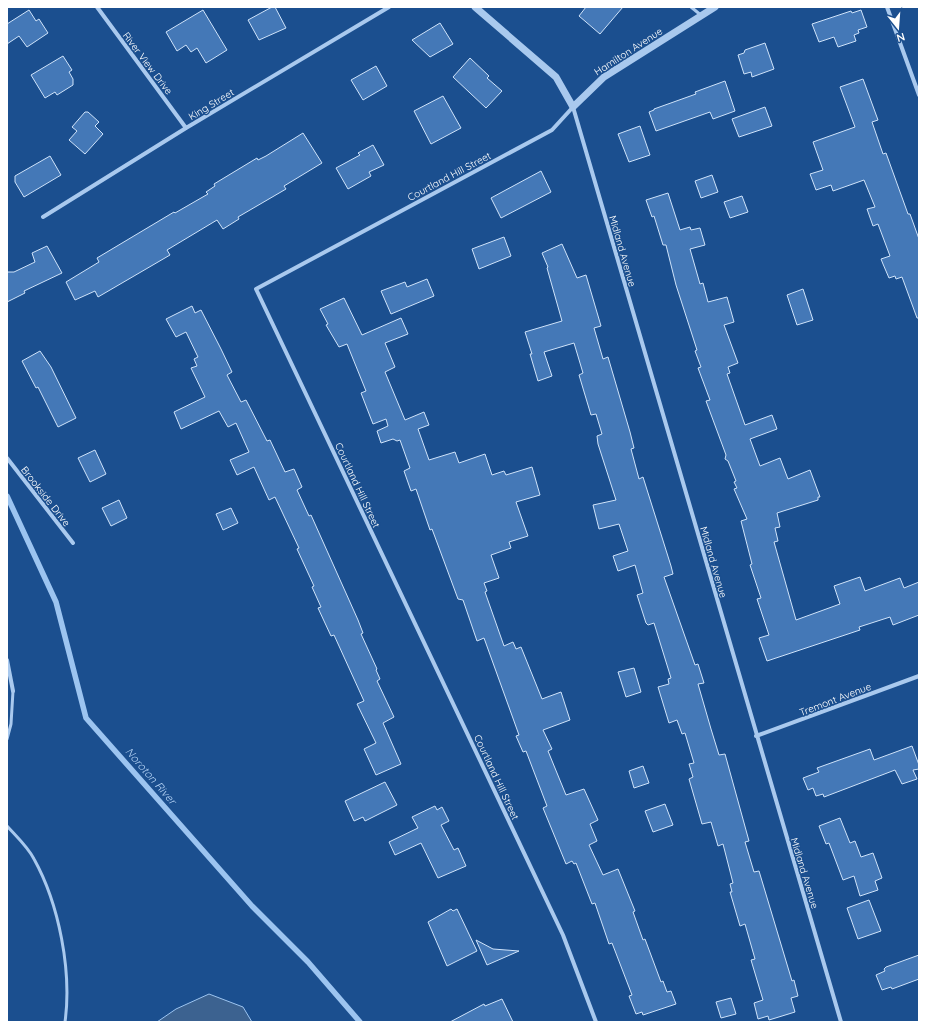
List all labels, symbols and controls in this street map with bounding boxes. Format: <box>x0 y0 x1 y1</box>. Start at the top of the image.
north arrow <box>878 8 918 48</box>
street label: Hamilton Avenue <box>592 24 665 78</box>
street label: River View Drive <box>120 29 176 97</box>
text: N <box>895 30 907 45</box>
street label: King Street <box>186 85 237 123</box>
street label: Courtland Hill Street <box>405 149 494 204</box>
street label: Midland Avenue <box>606 214 639 289</box>
street label: Courtland Hill Street <box>332 441 383 530</box>
street label: Brookside Drive <box>18 464 73 529</box>
street label: Midland Avenue <box>697 525 730 600</box>
street label: Tremont Avenue <box>797 680 873 719</box>
street label: Courtland Hill Street <box>471 733 522 822</box>
water label: Noroton River <box>122 745 181 809</box>
street label: Midland Avenue <box>788 836 822 911</box>

